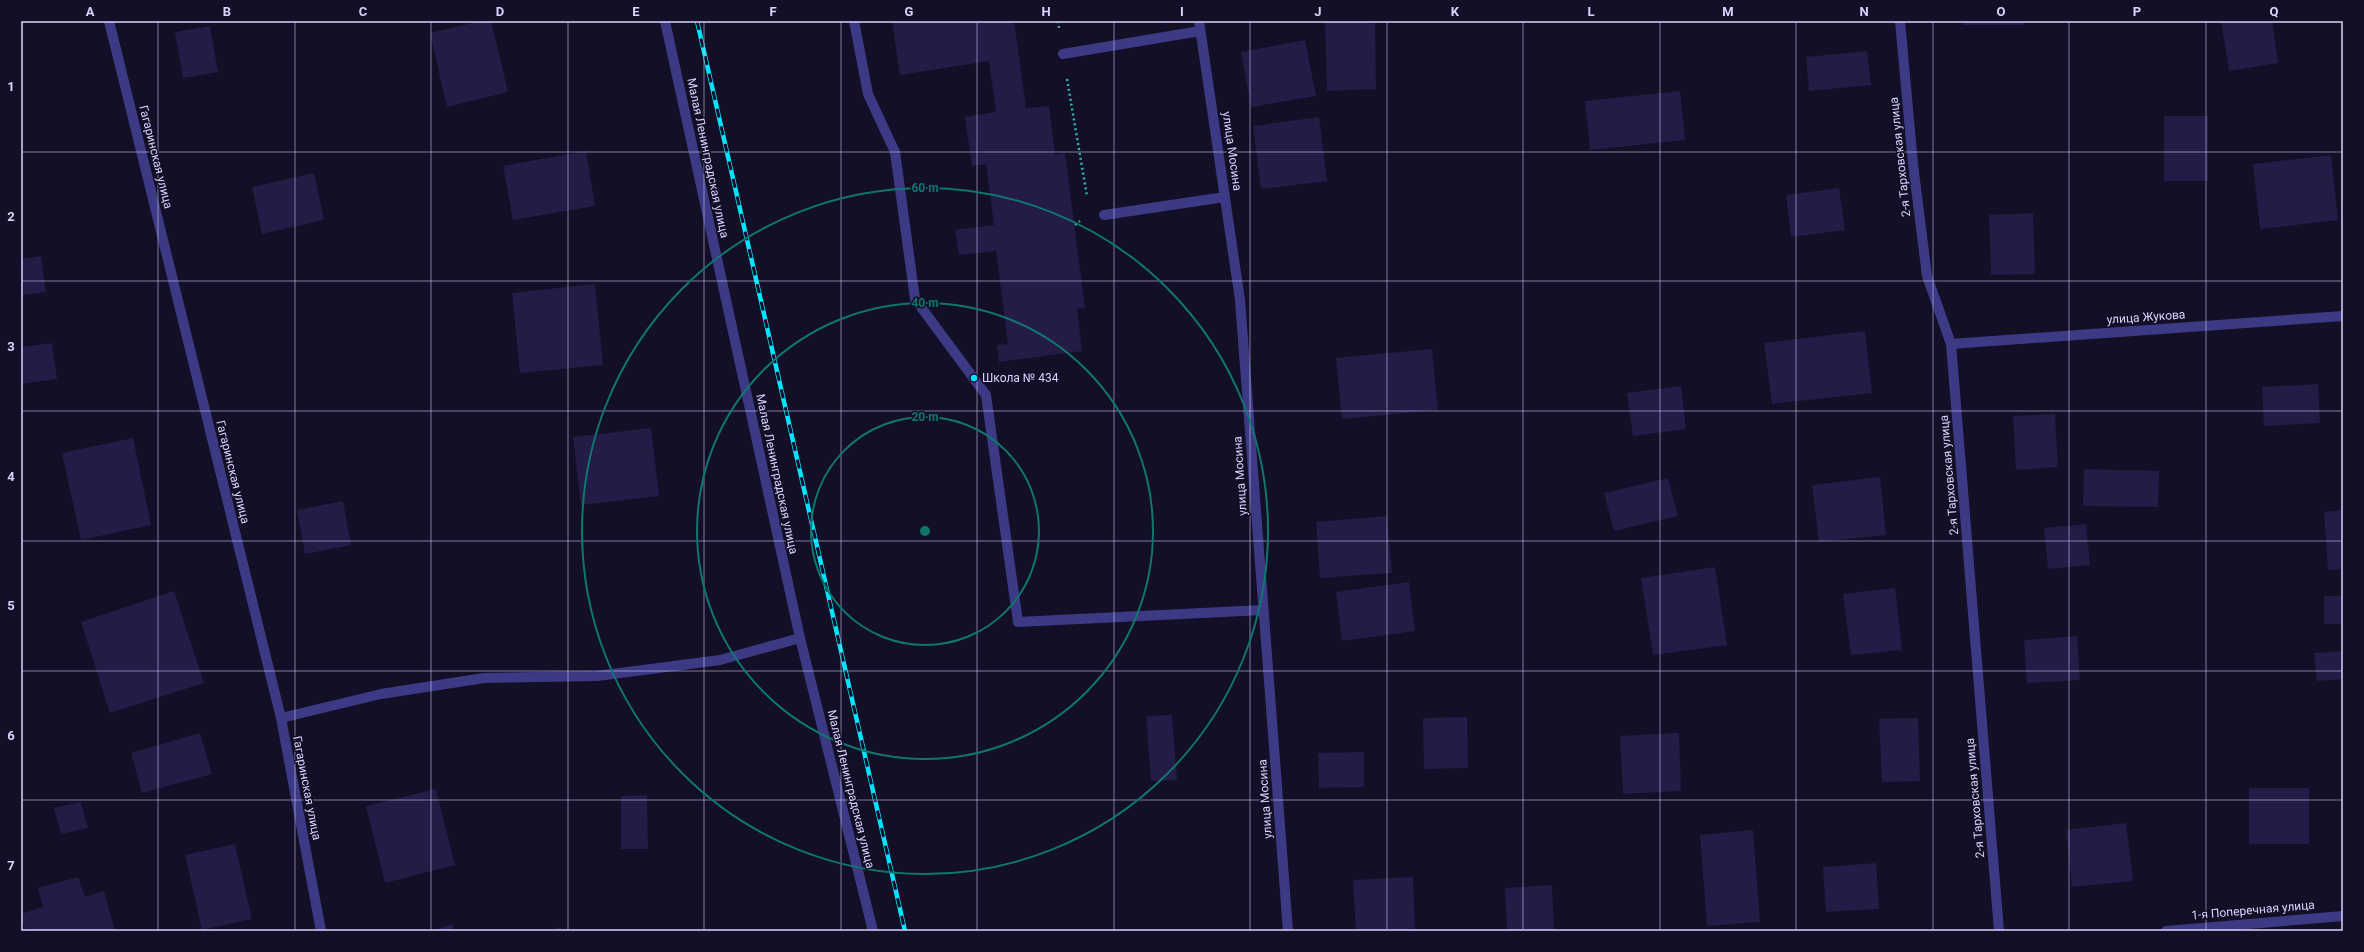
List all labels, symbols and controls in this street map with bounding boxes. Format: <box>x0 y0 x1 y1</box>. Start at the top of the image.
text: A <box>86 4 95 19</box>
text: B <box>223 4 231 19</box>
text: C <box>359 4 368 19</box>
text: D <box>496 4 504 19</box>
text: E <box>632 4 640 19</box>
text: F <box>769 4 777 19</box>
text: G <box>905 4 914 19</box>
text: H <box>1041 4 1051 19</box>
text: I <box>1180 4 1184 19</box>
text: J <box>1314 4 1322 19</box>
text: K <box>1451 4 1460 19</box>
text: L <box>1587 4 1595 19</box>
text: M <box>1722 4 1734 19</box>
text: N <box>1859 4 1869 19</box>
text: O <box>1997 4 2006 19</box>
text: P <box>2133 4 2141 19</box>
text: Q <box>2270 4 2279 19</box>
street label: Малая Ленинградская улица <box>684 77 732 239</box>
text: 1 <box>7 79 15 94</box>
street label: 2-я Тарховская улица <box>1887 96 1913 218</box>
street label: Гагаринская улица <box>136 104 176 210</box>
street label: улица Мосина <box>1220 110 1244 192</box>
text: 60 m <box>911 181 939 195</box>
text: 2 <box>7 209 15 224</box>
text: 40 m <box>911 296 939 310</box>
street label: улица Жукова <box>2106 307 2186 327</box>
text: 3 <box>7 339 15 354</box>
place label: Школа № 434 <box>982 371 1059 385</box>
marker: Школа № 434 <box>969 373 979 383</box>
street label: Малая Ленинградская улица <box>753 393 801 555</box>
text: 20 m <box>911 410 939 424</box>
street label: 2-я Тарховская улица <box>1937 414 1961 536</box>
street label: Гагаринская улица <box>213 419 253 525</box>
street label: улица Мосина <box>1230 436 1250 516</box>
text: 4 <box>7 469 15 484</box>
centre of rings <box>918 524 932 538</box>
text: 5 <box>7 598 15 613</box>
street label: Малая Ленинградская улица <box>824 708 878 870</box>
text: 6 <box>7 728 15 743</box>
street label: Гагаринская улица <box>290 735 324 841</box>
street label: 2-я Тарховская улица <box>1963 737 1987 859</box>
street label: улица Мосина <box>1255 759 1275 839</box>
text: 7 <box>7 858 15 873</box>
street label: 1-я Поперечная улица <box>2191 898 2315 922</box>

